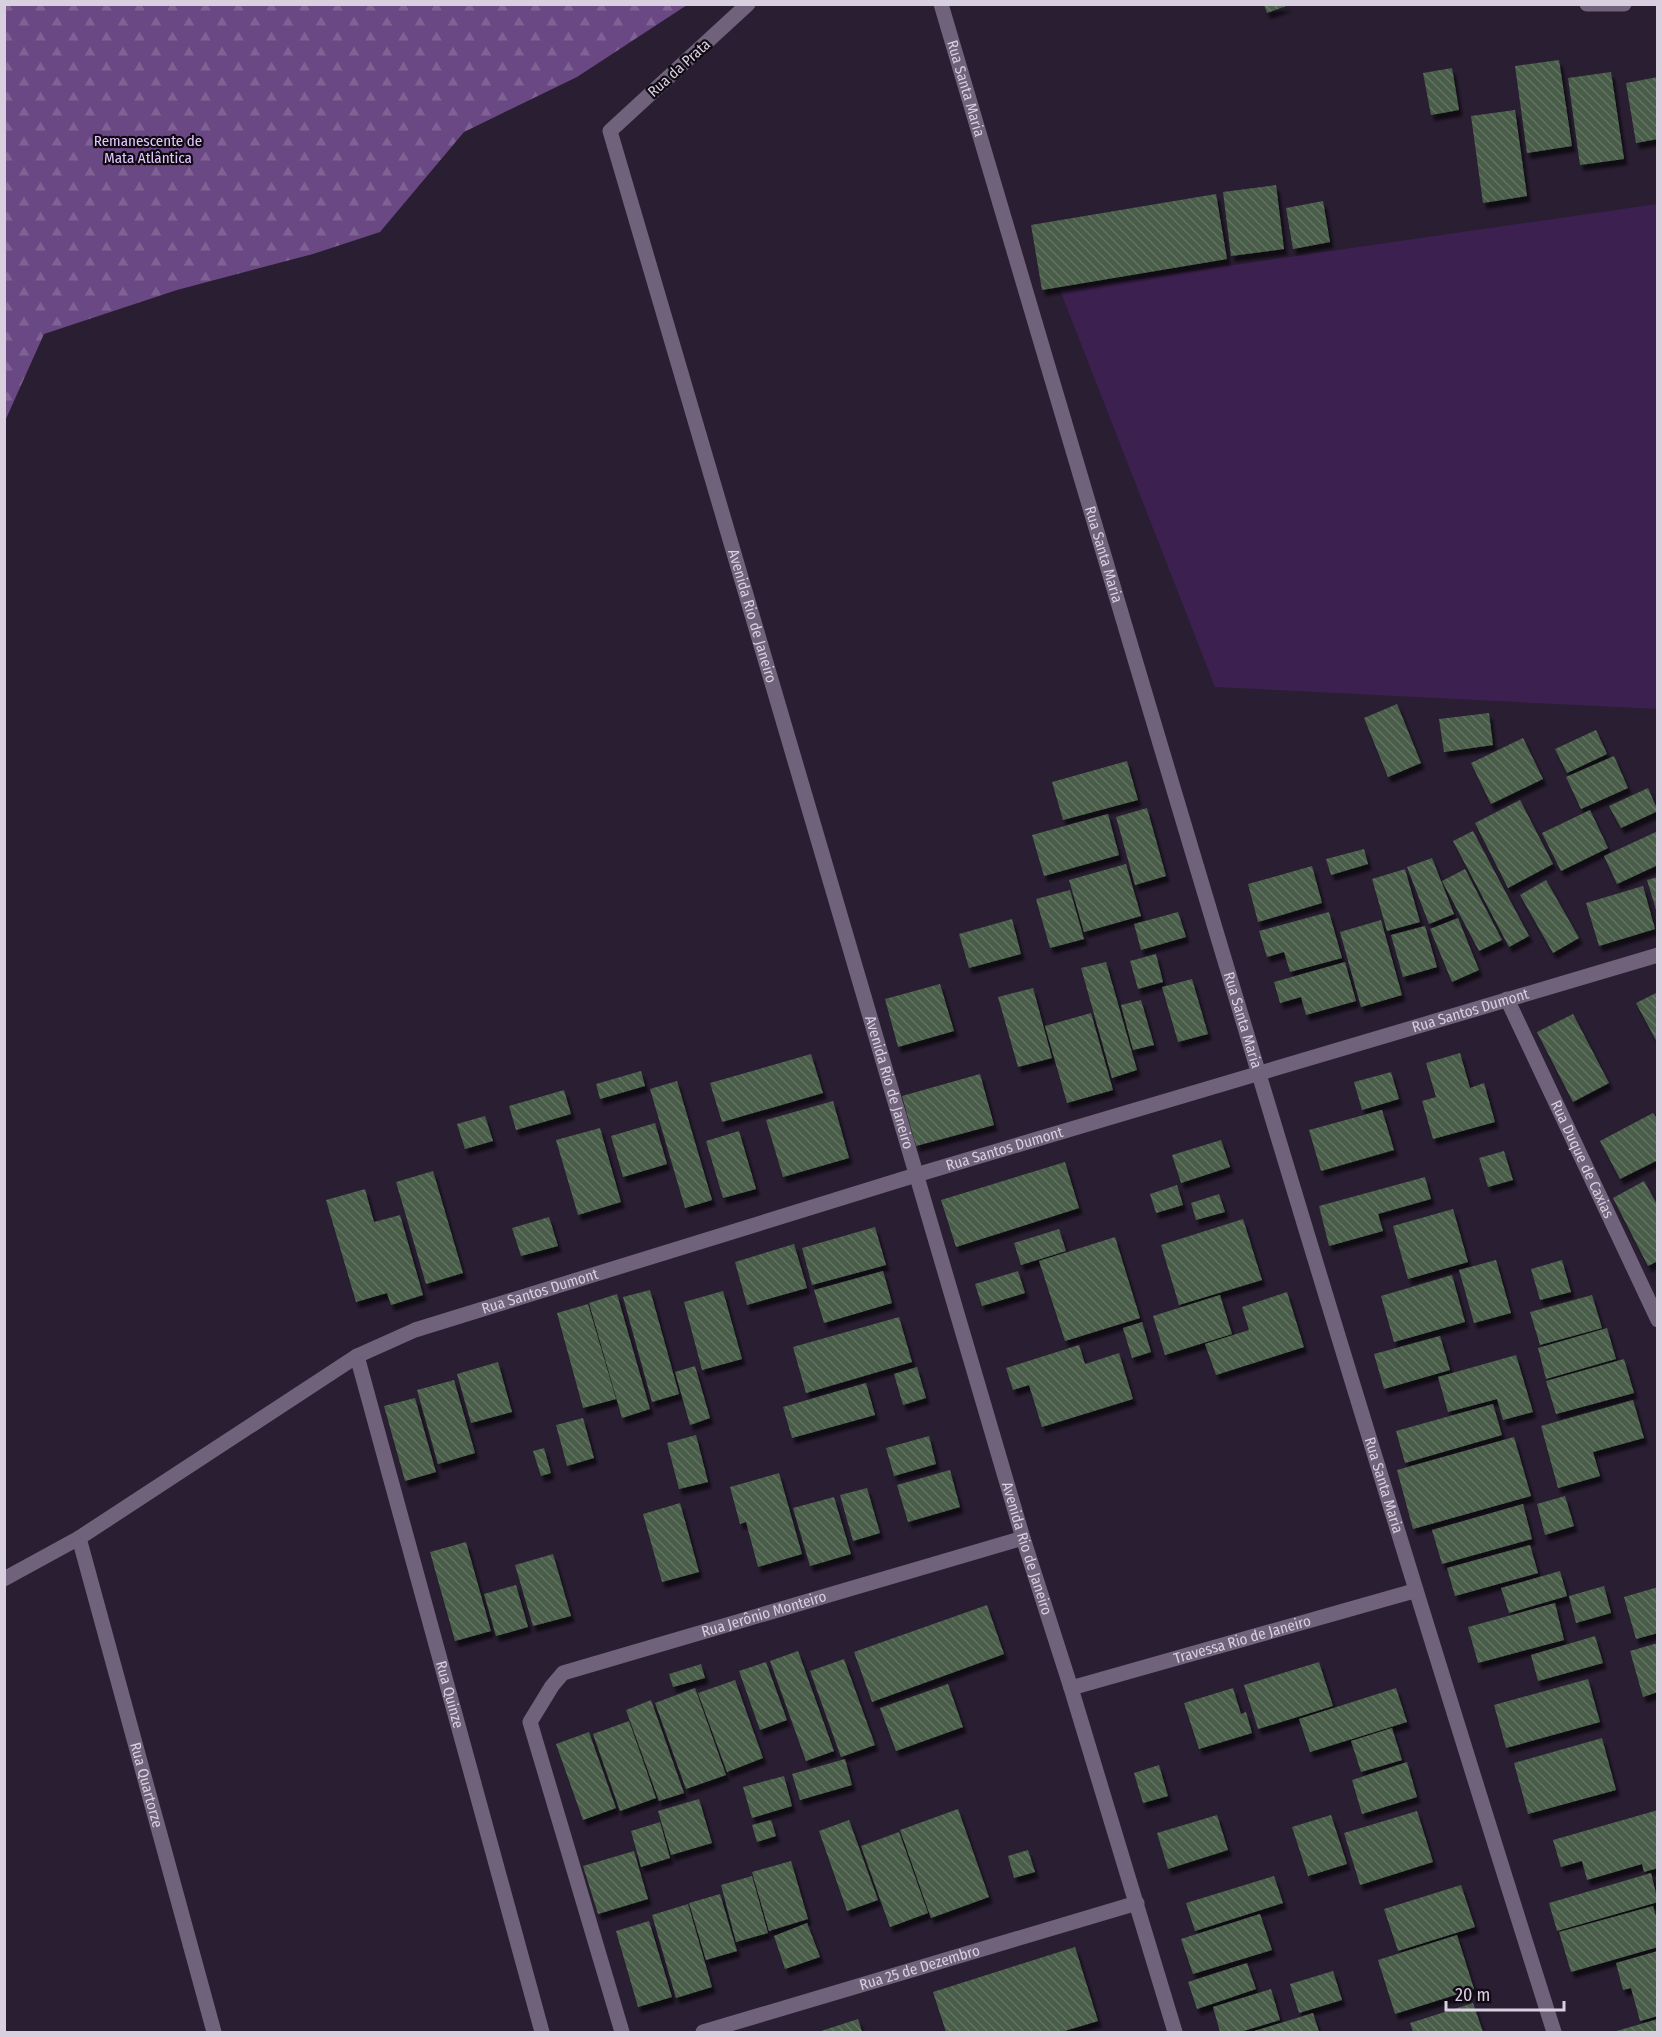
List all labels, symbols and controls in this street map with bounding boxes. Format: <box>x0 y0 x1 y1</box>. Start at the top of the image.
street label: Rua da Prata <box>644 35 714 101</box>
street label: Rua Santa Maria <box>943 38 989 139</box>
park label: Remanescente de Mata Atlântica <box>94 132 202 167</box>
street label: Rua Santa Maria <box>1081 504 1127 605</box>
street label: Avenida Rio de Janeiro <box>724 547 780 685</box>
street label: Rua Santa Maria <box>1220 970 1266 1071</box>
street label: Rua Santos Dumont <box>1410 985 1531 1036</box>
street label: Avenida Rio de Janeiro <box>861 1013 917 1151</box>
street label: Rua Duque de Caxias <box>1547 1097 1618 1221</box>
street label: Rua Santos Dumont <box>944 1123 1065 1175</box>
street label: Rua Santos Dumont <box>479 1265 600 1318</box>
street label: Rua Santa Maria <box>1361 1435 1407 1536</box>
street label: Avenida Rio de Janeiro <box>998 1480 1056 1617</box>
street label: Rua Jerônio Monteiro <box>699 1587 829 1641</box>
street label: Travessa Rio de Janeiro <box>1172 1612 1313 1667</box>
street label: Rua Quinze <box>432 1659 467 1730</box>
street label: Rua Quartorze <box>126 1740 167 1830</box>
street label: Rua 25 de Dezembro <box>857 1941 982 1994</box>
scale bar <box>1446 1974 1564 2012</box>
text: 20 m <box>1455 1984 1490 2006</box>

